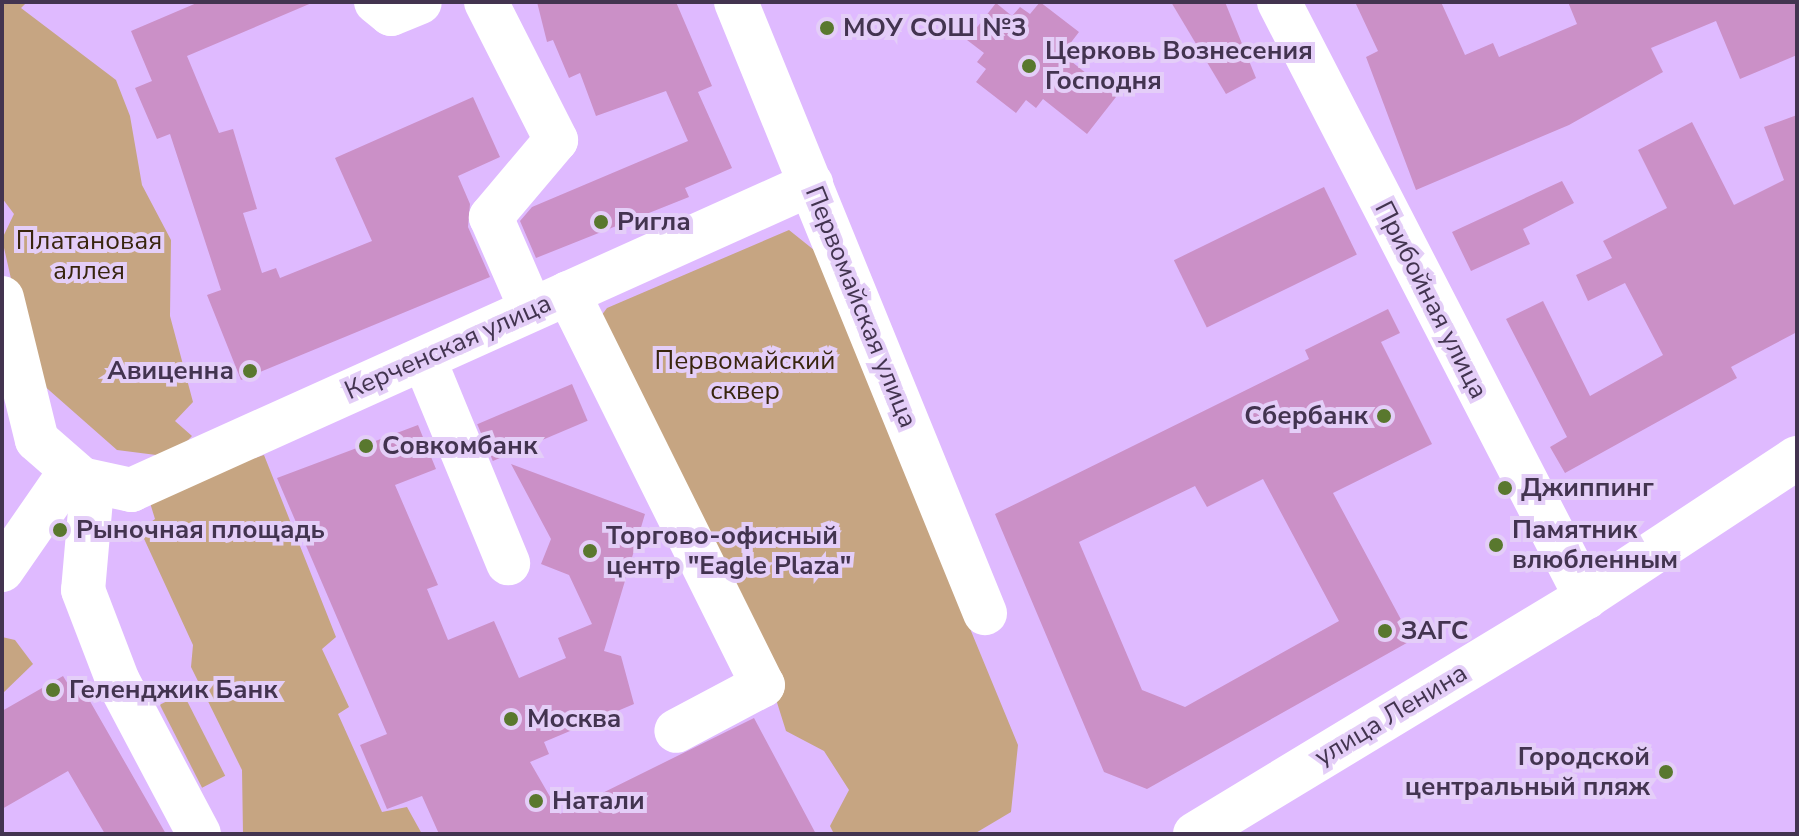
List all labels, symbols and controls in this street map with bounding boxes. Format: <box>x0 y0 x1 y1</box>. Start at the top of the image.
place label: МОУ СОШ №3 <box>843 12 1026 44</box>
marker: МОУ СОШ №3 <box>818 19 836 37</box>
place label: Церковь Вознесения Господня <box>1045 35 1313 96</box>
marker: Церковь Вознесения Господня <box>1020 57 1038 75</box>
street label: Первомайская улица <box>798 182 924 432</box>
street label: Прибойная улица <box>1368 196 1494 404</box>
place label: Ригла <box>617 206 691 238</box>
marker: Ригла <box>592 213 610 231</box>
park label: Платановая аллея <box>16 225 162 286</box>
street label: Керченская улица <box>340 287 556 407</box>
park label: Первомайский сквер <box>655 345 835 406</box>
place label: Авиценна <box>107 355 234 387</box>
marker: Авиценна <box>241 362 259 380</box>
place label: Сбербанк <box>1244 400 1368 432</box>
marker: Сбербанк <box>1375 407 1393 425</box>
place label: Совкомбанк <box>382 430 537 462</box>
marker: Совкомбанк <box>357 437 375 455</box>
place label: Джиппинг <box>1521 472 1654 504</box>
marker: Джиппинг <box>1496 479 1514 497</box>
place label: Рыночная площадь <box>76 514 325 546</box>
place label: Памятник влюбленным <box>1512 514 1678 576</box>
place label: Торгово-офисный центр "Eagle Plaza" <box>606 520 851 582</box>
marker: Рыночная площадь <box>51 521 69 539</box>
marker: Памятник влюбленным <box>1487 536 1505 554</box>
marker: Торгово-офисный центр "Eagle Plaza" <box>581 542 599 560</box>
place label: ЗАГС <box>1401 615 1468 647</box>
marker: ЗАГС <box>1376 622 1394 640</box>
street label: улица Ленина <box>1309 657 1473 773</box>
place label: Геленджик Банк <box>69 674 278 706</box>
marker: Геленджик Банк <box>44 681 62 699</box>
place label: Москва <box>527 703 621 735</box>
marker: Москва <box>502 710 520 728</box>
place label: Городской центральный пляж <box>1405 741 1650 802</box>
marker: Городской центральный пляж <box>1657 763 1675 781</box>
place label: Натали <box>552 785 645 817</box>
marker: Натали <box>527 792 545 810</box>

